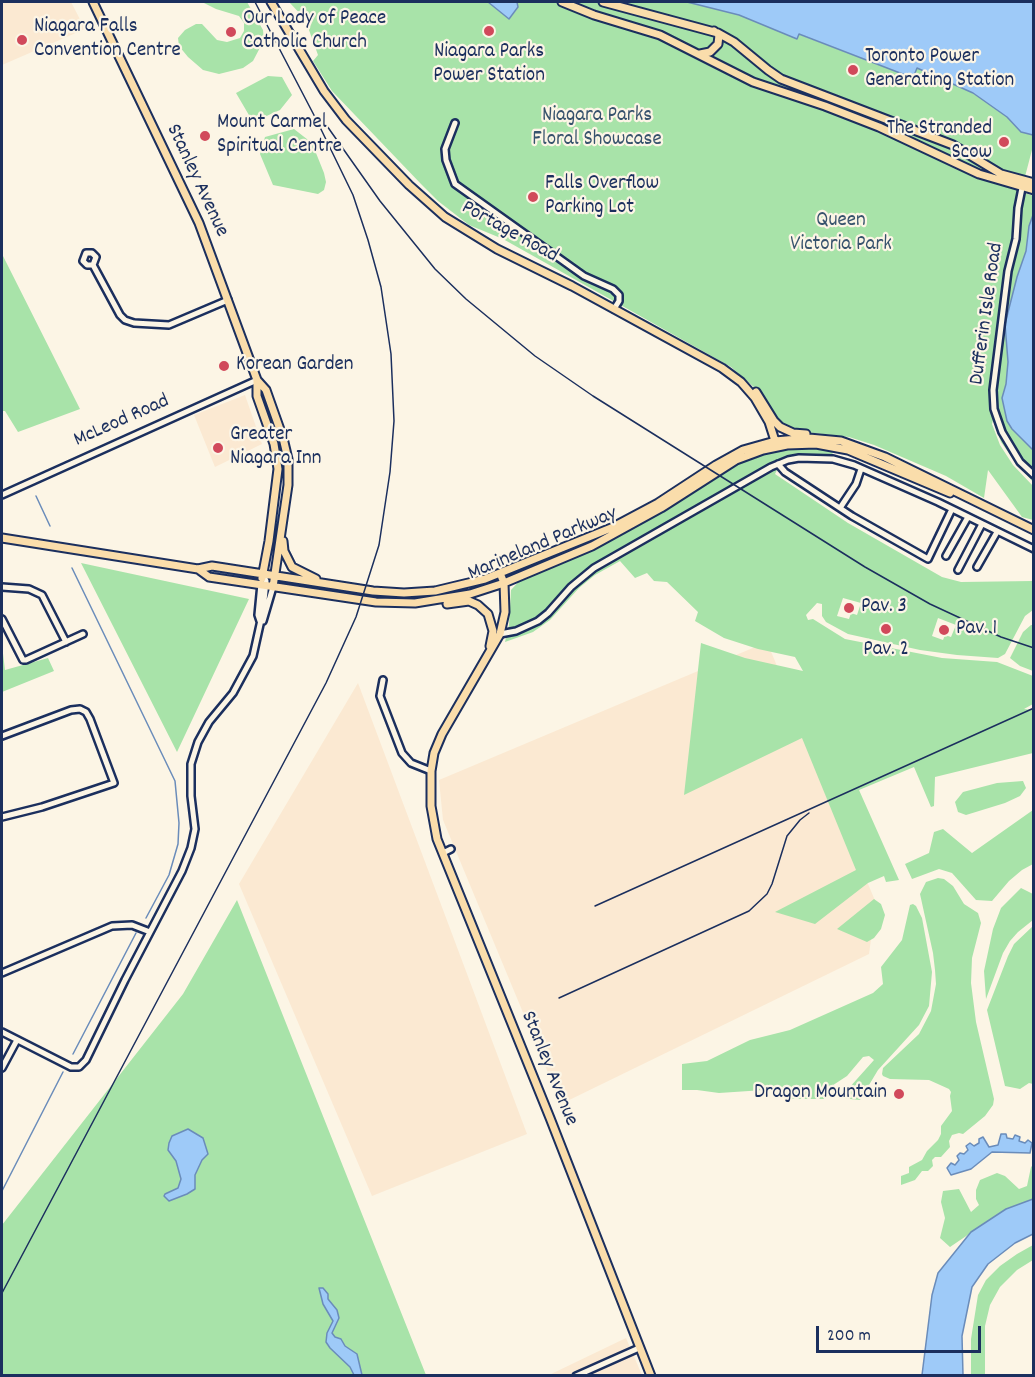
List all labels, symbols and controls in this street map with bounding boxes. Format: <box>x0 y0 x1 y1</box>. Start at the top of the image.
place label: Our Lady of Peace Catholic Church <box>243 7 386 57</box>
place label: Niagara Falls Convention Centre <box>34 15 181 65</box>
marker: Niagara Parks Power Station <box>482 24 496 38</box>
marker: Our Lady of Peace Catholic Church <box>224 25 238 39</box>
marker: Niagara Falls Convention Centre <box>15 33 29 47</box>
place label: Niagara Parks Power Station <box>433 40 545 90</box>
place label: Toronto Power Generating Station <box>865 45 1014 95</box>
marker: Toronto Power Generating Station <box>846 63 860 77</box>
park label: Niagara Parks Floral Showcase <box>532 104 662 154</box>
place label: Mount Carmel Spiritual Centre <box>217 111 342 161</box>
place label: The Stranded Scow <box>887 117 992 167</box>
street label: Stanley Avenue <box>159 121 233 241</box>
marker: Mount Carmel Spiritual Centre <box>198 129 212 143</box>
marker: The Stranded Scow <box>997 135 1011 149</box>
place label: Falls Overflow Parking Lot <box>545 172 659 222</box>
marker: Falls Overflow Parking Lot <box>526 190 540 204</box>
street label: Portage Road <box>456 196 562 270</box>
park label: Queen Victoria Park <box>790 209 892 259</box>
street label: Dufferin Isle Road <box>966 241 1010 387</box>
place label: Korean Garden <box>236 353 353 379</box>
marker: Korean Garden <box>217 359 231 373</box>
street label: McLeod Road <box>70 390 174 454</box>
place label: Greater Niagara Inn <box>230 423 321 473</box>
marker: Greater Niagara Inn <box>211 441 225 455</box>
street label: Marineland Parkway <box>465 502 621 588</box>
place label: Pav. 3 <box>861 595 907 621</box>
marker: Pav. 3 <box>842 601 856 615</box>
place label: Pav. 1 <box>956 617 997 643</box>
marker: Pav. 2 <box>879 622 893 636</box>
marker: Pav. 1 <box>937 623 951 637</box>
place label: Pav. 2 <box>863 638 909 664</box>
street label: Stanley Avenue <box>514 1008 582 1130</box>
place label: Dragon Mountain <box>754 1081 887 1107</box>
marker: Dragon Mountain <box>892 1087 906 1101</box>
scale bar <box>819 1314 984 1352</box>
text: 200 m <box>827 1324 871 1349</box>

